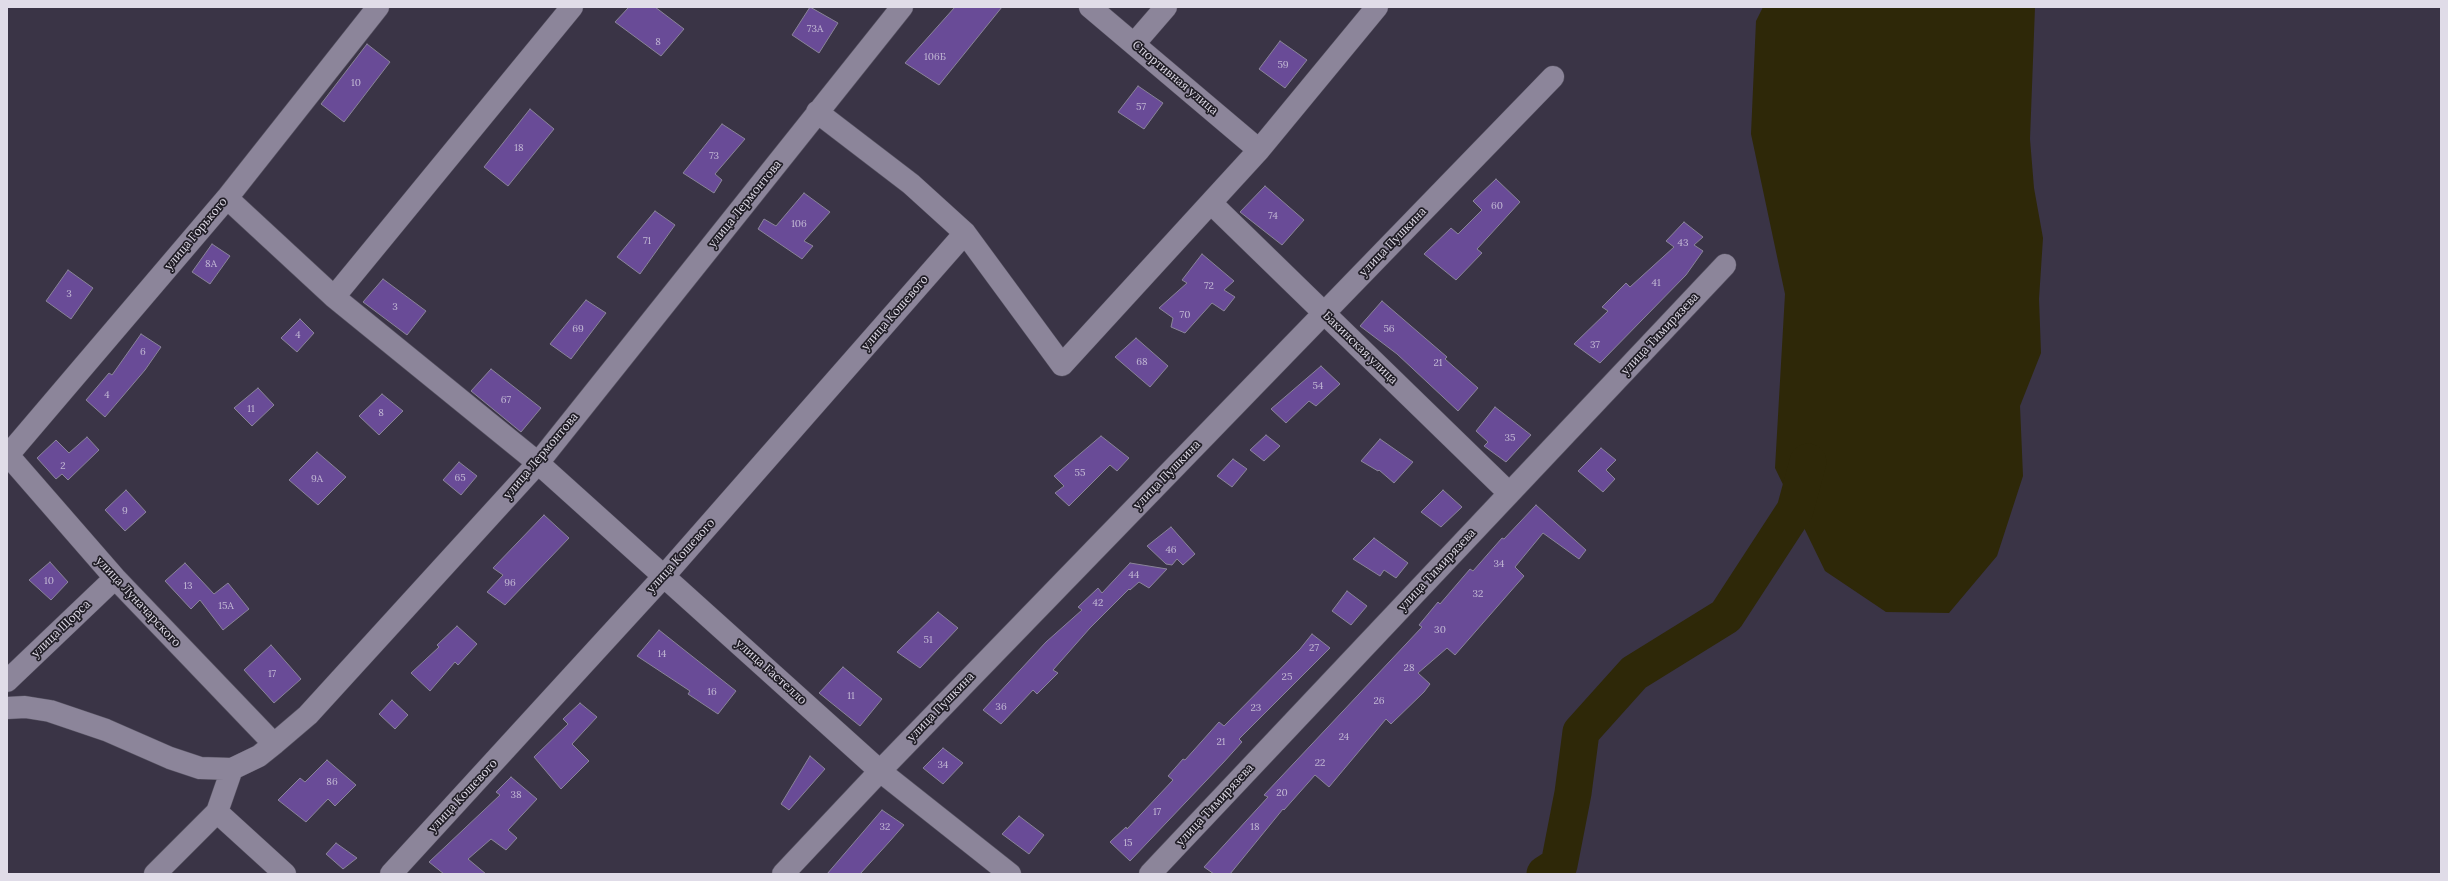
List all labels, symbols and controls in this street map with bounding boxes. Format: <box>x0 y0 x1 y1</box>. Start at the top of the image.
house number: 73А <box>807 23 823 35</box>
house number: 8 <box>655 36 661 48</box>
street label: Спортивная улица <box>1129 38 1221 118</box>
house number: 106Б <box>924 51 946 63</box>
house number: 59 <box>1277 59 1289 71</box>
house number: 10 <box>351 77 361 89</box>
house number: 57 <box>1136 101 1146 113</box>
house number: 18 <box>514 142 524 154</box>
house number: 73 <box>709 150 719 162</box>
street label: улица Лермонтова <box>705 157 785 251</box>
street label: улица Горького <box>162 195 230 273</box>
house number: 60 <box>1491 200 1503 212</box>
street label: улица Пушкина <box>1356 204 1430 280</box>
house number: 74 <box>1268 210 1278 222</box>
house number: 106 <box>791 218 807 230</box>
house number: 71 <box>643 235 651 247</box>
house number: 43 <box>1678 237 1688 249</box>
house number: 8А <box>205 258 217 270</box>
street label: улица Кошевого <box>858 273 932 353</box>
house number: 41 <box>1651 277 1661 289</box>
house number: 72 <box>1204 280 1214 292</box>
house number: 3 <box>66 288 72 300</box>
street label: улица Тимирязева <box>1618 290 1702 378</box>
house number: 3 <box>392 301 398 313</box>
house number: 70 <box>1180 309 1190 321</box>
street label: Бакинская улица <box>1320 309 1400 387</box>
house number: 69 <box>572 323 584 335</box>
house number: 56 <box>1383 323 1395 335</box>
house number: 4 <box>295 329 301 341</box>
house number: 37 <box>1590 339 1600 351</box>
house number: 6 <box>140 346 146 358</box>
house number: 68 <box>1136 356 1148 368</box>
house number: 21 <box>1433 357 1443 369</box>
house number: 54 <box>1313 380 1323 392</box>
house number: 4 <box>104 389 110 401</box>
house number: 67 <box>501 394 511 406</box>
house number: 11 <box>247 403 255 415</box>
house number: 8 <box>378 407 384 419</box>
street label: улица Лермонтова <box>501 410 581 502</box>
house number: 35 <box>1504 432 1516 444</box>
street label: улица Пушкина <box>1130 437 1204 513</box>
house number: 2 <box>60 460 66 472</box>
house number: 55 <box>1075 467 1085 479</box>
house number: 65 <box>454 472 466 484</box>
house number: 9А <box>311 473 323 485</box>
house number: 9 <box>122 505 128 517</box>
street label: улица Кошевого <box>644 516 718 596</box>
street label: улица Тимирязева <box>1395 526 1479 614</box>
house number: 46 <box>1165 544 1177 556</box>
street label: улица Луначарского <box>93 554 183 650</box>
house number: 34 <box>1494 558 1504 570</box>
house number: 44 <box>1129 569 1139 581</box>
house number: 10 <box>44 575 54 587</box>
house number: 96 <box>504 577 516 589</box>
house number: 13 <box>183 580 193 592</box>
house number: 32 <box>1473 588 1483 600</box>
street label: улица Щорса <box>29 597 93 661</box>
house number: 42 <box>1093 597 1103 609</box>
house number: 15А <box>218 600 234 612</box>
house number: 30 <box>1434 624 1446 636</box>
house number: 51 <box>923 634 933 646</box>
street label: улица Гастелло <box>733 636 809 708</box>
house number: 27 <box>1309 642 1319 654</box>
house number: 14 <box>657 648 667 660</box>
house number: 28 <box>1404 662 1414 674</box>
house number: 17 <box>268 668 276 680</box>
street label: улица Пушкина <box>904 669 978 745</box>
house number: 25 <box>1282 671 1292 683</box>
house number: 16 <box>707 686 717 698</box>
house number: 11 <box>847 690 855 702</box>
house number: 26 <box>1373 695 1385 707</box>
house number: 36 <box>995 701 1007 713</box>
house number: 23 <box>1251 702 1261 714</box>
house number: 24 <box>1339 731 1349 743</box>
house number: 21 <box>1216 736 1226 748</box>
street label: улица Кошевого <box>425 756 501 836</box>
house number: 22 <box>1315 757 1325 769</box>
house number: 34 <box>938 759 948 771</box>
street label: улица Тимирязева <box>1173 761 1257 849</box>
house number: 86 <box>326 776 338 788</box>
house number: 20 <box>1276 787 1288 799</box>
house number: 38 <box>510 789 522 801</box>
house number: 17 <box>1153 806 1161 818</box>
house number: 32 <box>880 821 890 833</box>
house number: 18 <box>1250 821 1260 833</box>
house number: 15 <box>1123 837 1133 849</box>

